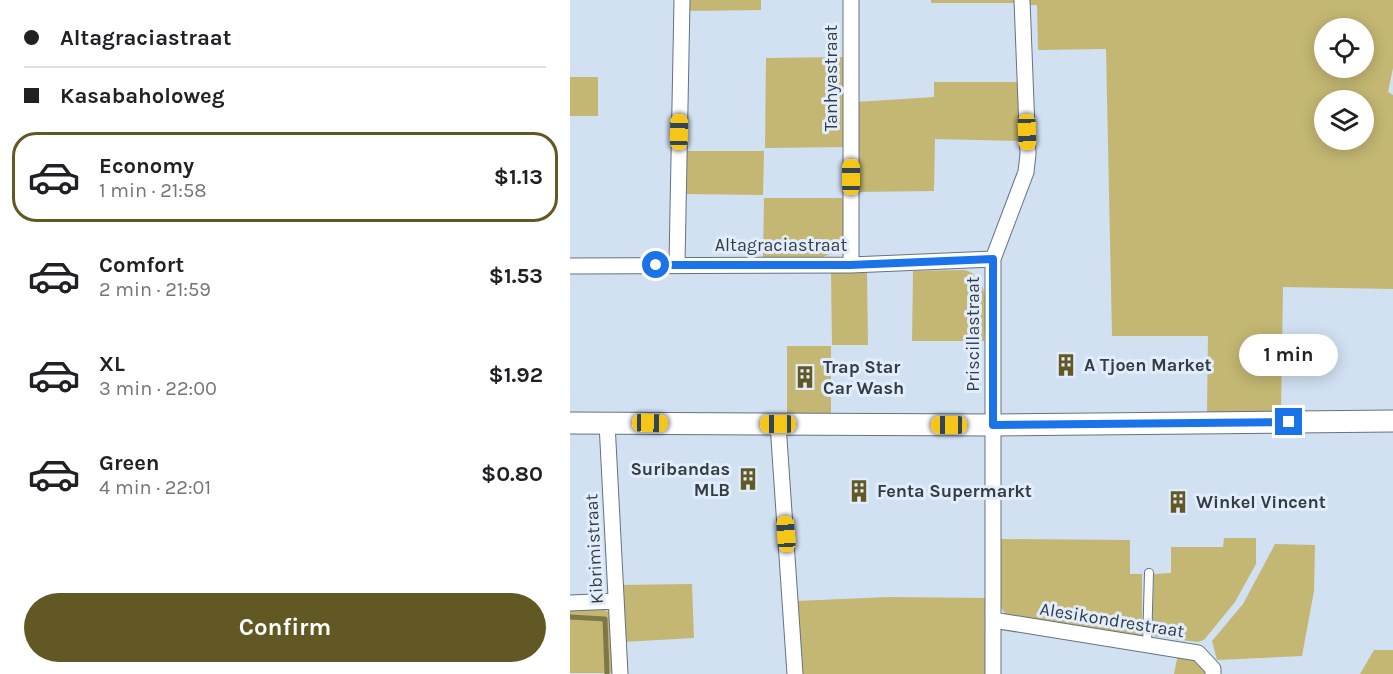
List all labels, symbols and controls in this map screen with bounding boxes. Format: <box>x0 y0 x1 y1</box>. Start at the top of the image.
map controls <box>1314 18 1374 150</box>
button: locate <box>1314 18 1374 78</box>
street label: Tanhyastraat <box>820 24 842 131</box>
text: Altagraciastraat <box>60 25 231 51</box>
text: Kasabaholoweg <box>60 83 225 109</box>
button: layers <box>1314 90 1374 150</box>
car <box>670 114 688 150</box>
car <box>1017 114 1037 150</box>
icon: car <box>27 150 81 204</box>
text: Economy <box>99 153 194 179</box>
car <box>842 159 860 195</box>
text: $1.13 <box>494 164 543 190</box>
text: 1 min · 21:58 <box>99 179 207 202</box>
street label: Altagraciastraat <box>715 234 847 256</box>
icon: car <box>27 249 81 303</box>
route start <box>642 251 669 278</box>
text: Comfort <box>99 252 184 278</box>
text: $1.53 <box>489 263 543 289</box>
street label: Priscillastraat <box>962 276 984 392</box>
text: 2 min · 21:59 <box>99 278 211 301</box>
callout: 1 min <box>1240 335 1338 377</box>
text: 1 min <box>1263 343 1314 366</box>
icon: car <box>27 348 81 402</box>
text: XL <box>99 351 125 377</box>
building icon: A Tjoen Market <box>1053 352 1079 378</box>
place label: A Tjoen Market <box>1084 354 1212 376</box>
place label: Trap Star Car Wash <box>823 356 904 399</box>
text: $1.92 <box>489 362 543 388</box>
building icon: Trap Star Car Wash <box>792 364 818 390</box>
text: 3 min · 22:00 <box>99 377 217 400</box>
route end <box>1275 408 1302 435</box>
car <box>632 414 668 432</box>
car <box>760 415 796 433</box>
car <box>931 416 967 434</box>
icon: car <box>27 447 81 501</box>
text: Green <box>99 450 160 476</box>
place label: Suribandas MLB <box>630 458 730 501</box>
text: $0.80 <box>481 461 543 487</box>
building icon: Suribandas MLB <box>735 466 761 492</box>
text: 4 min · 22:01 <box>99 476 211 499</box>
building icon: Fenta Supermarkt <box>846 478 872 504</box>
place label: Fenta Supermarkt <box>877 480 1032 502</box>
building icon: Winkel Vincent <box>1165 489 1191 515</box>
place label: Winkel Vincent <box>1196 491 1326 513</box>
street label: Kibrimistraat <box>580 493 608 605</box>
car <box>776 515 796 553</box>
button: Confirm <box>24 593 546 662</box>
street label: Alesikondrestraat <box>1038 598 1186 642</box>

